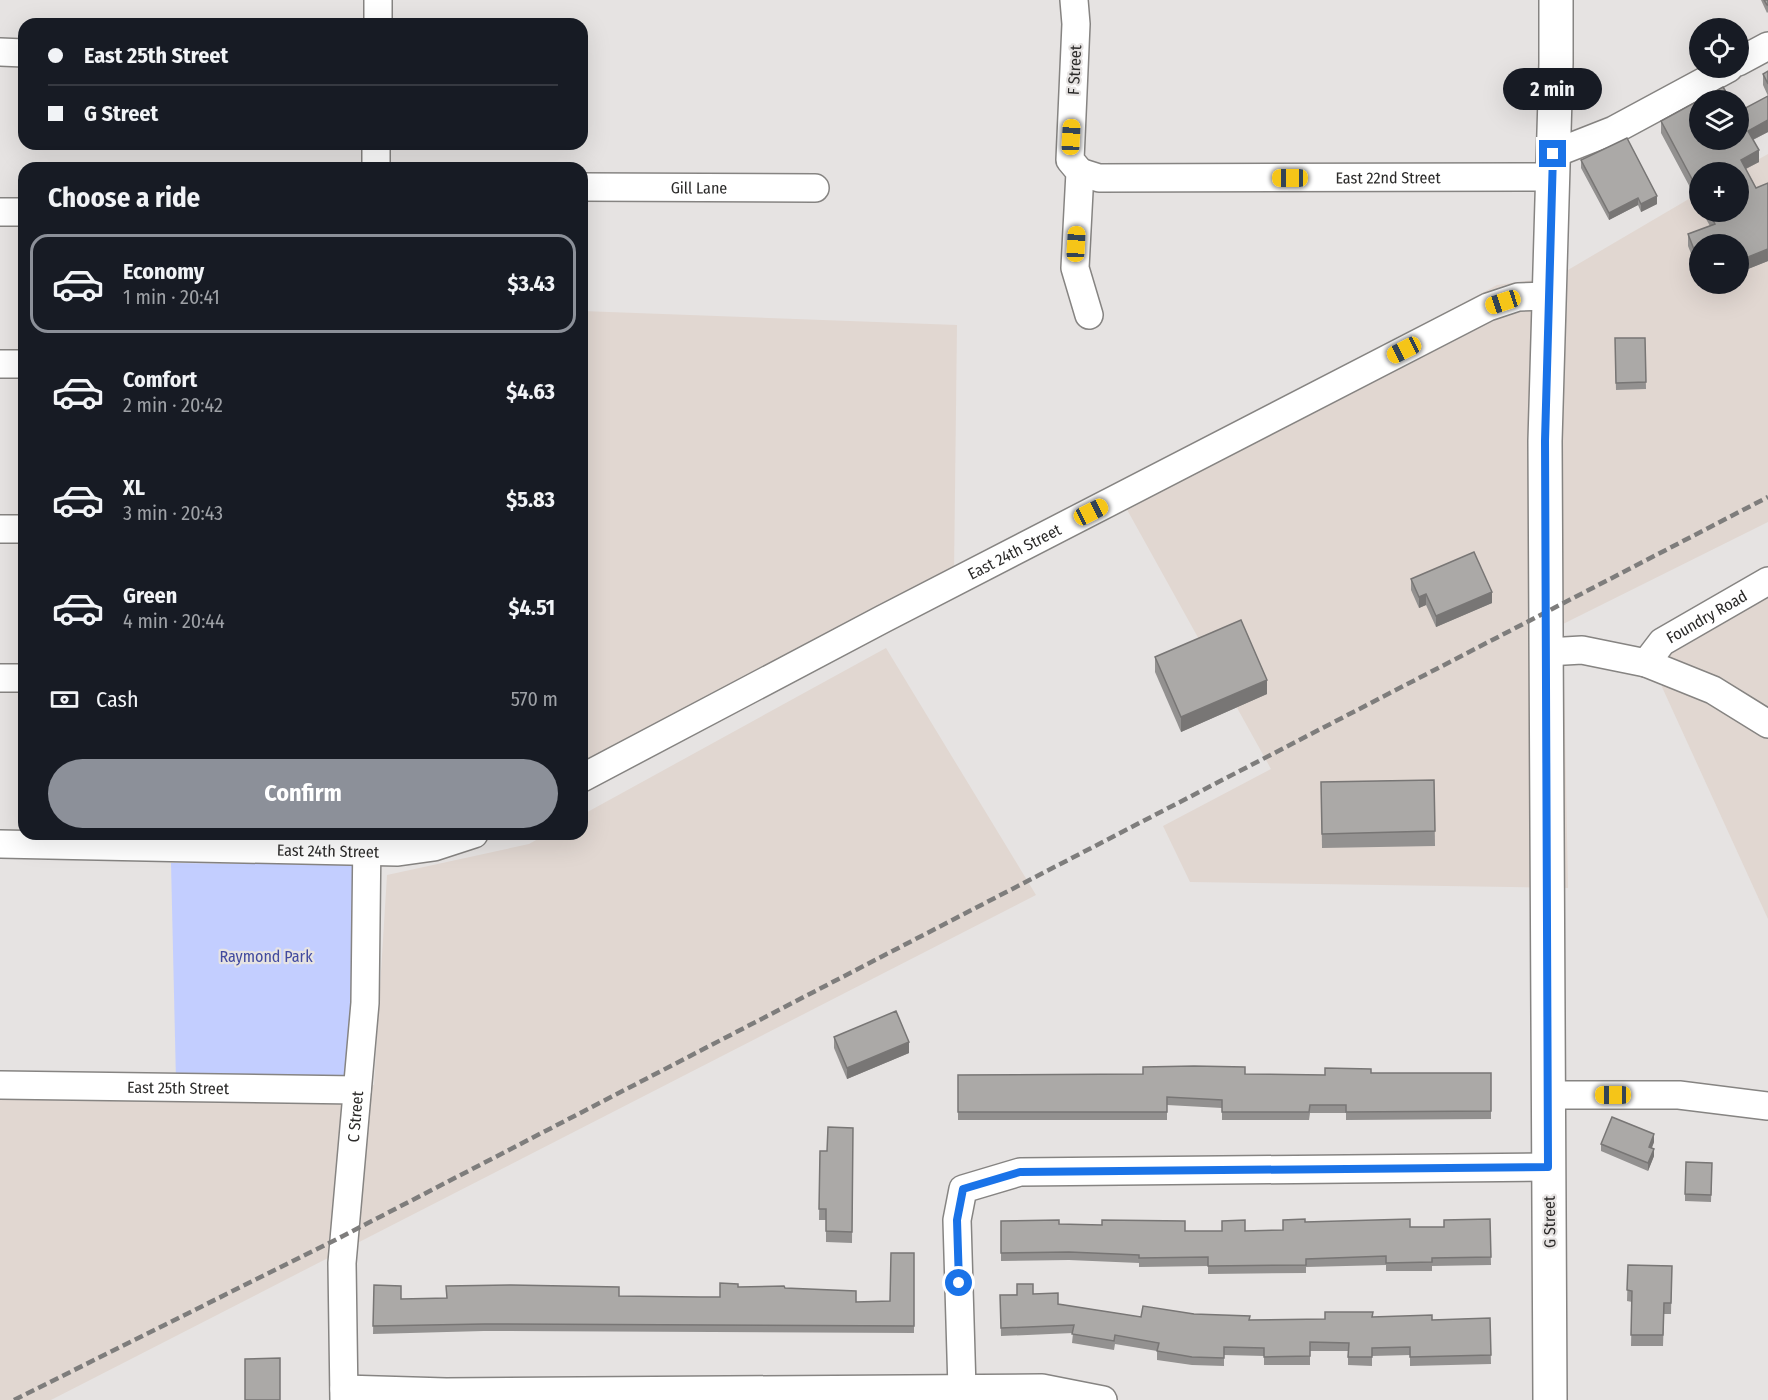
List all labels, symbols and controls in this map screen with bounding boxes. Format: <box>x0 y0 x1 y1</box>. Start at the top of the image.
map controls <box>1689 18 1749 294</box>
button: locate <box>1689 18 1749 78</box>
text: East 25th Street <box>84 42 228 69</box>
street label: F Street <box>1064 44 1085 96</box>
callout: 2 min <box>1504 67 1602 109</box>
text: 2 min <box>1530 77 1575 101</box>
button: layers <box>1689 90 1749 150</box>
text: G Street <box>84 100 158 127</box>
car <box>1061 119 1081 155</box>
route end <box>1539 140 1566 167</box>
button: + <box>1689 162 1749 222</box>
street label: East 22nd Street <box>1335 168 1441 187</box>
car <box>1272 169 1308 187</box>
street label: Gill Lane <box>671 178 727 198</box>
text: Choose a ride <box>48 182 200 214</box>
car <box>1066 226 1086 262</box>
button: − <box>1689 234 1749 294</box>
icon: car <box>51 257 105 311</box>
text: Economy <box>123 258 204 285</box>
text: $3.43 <box>508 270 555 297</box>
text: 1 min · 20:41 <box>123 285 220 309</box>
car <box>1483 288 1523 316</box>
car <box>1384 334 1424 366</box>
icon: car <box>51 365 105 419</box>
text: Comfort <box>123 366 197 393</box>
text: $4.63 <box>506 378 555 405</box>
text: 2 min · 20:42 <box>123 393 223 417</box>
icon: car <box>51 473 105 527</box>
text: XL <box>123 474 145 501</box>
text: $5.83 <box>506 486 555 513</box>
car <box>1071 496 1111 528</box>
text: 3 min · 20:43 <box>123 501 223 525</box>
street label: East 24th Street <box>965 520 1065 584</box>
icon: car <box>51 581 105 635</box>
text: Green <box>123 582 177 609</box>
street label: Foundry Road <box>1663 586 1750 648</box>
text: $4.51 <box>509 594 555 621</box>
text: 4 min · 20:44 <box>123 609 225 633</box>
icon: cash <box>48 683 81 716</box>
text: Cash <box>96 686 139 713</box>
text: 570 m <box>511 687 558 711</box>
button: Confirm <box>48 759 558 828</box>
street label: East 24th Street <box>277 841 380 862</box>
park label: Raymond Park <box>219 947 313 966</box>
street label: East 25th Street <box>127 1078 230 1098</box>
car <box>1595 1086 1631 1104</box>
street label: C Street <box>344 1089 367 1143</box>
street label: G Street <box>1540 1195 1559 1248</box>
route start <box>945 1269 972 1296</box>

